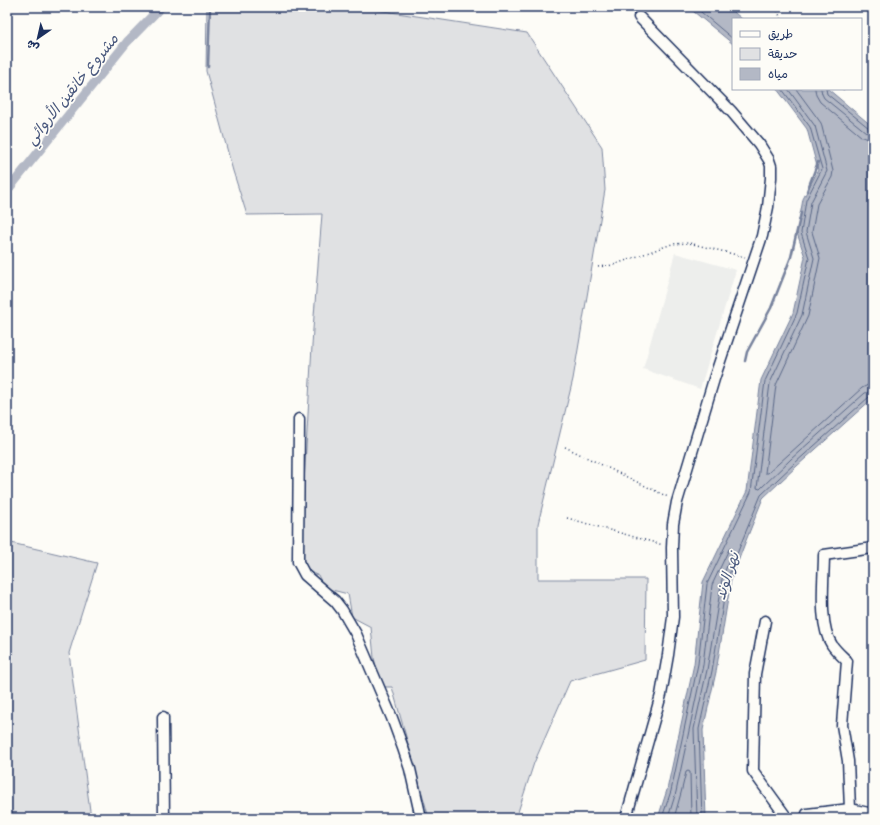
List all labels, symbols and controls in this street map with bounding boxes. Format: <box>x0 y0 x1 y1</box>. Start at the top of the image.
north arrow <box>18 18 58 58</box>
legend <box>732 18 862 90</box>
text: طريق <box>768 26 793 41</box>
water label: مشروع خانقين الأروائي <box>22 30 122 148</box>
text: حديقة <box>768 46 797 61</box>
text: مياه <box>768 66 788 81</box>
water label: نهر الوند <box>710 548 744 602</box>

